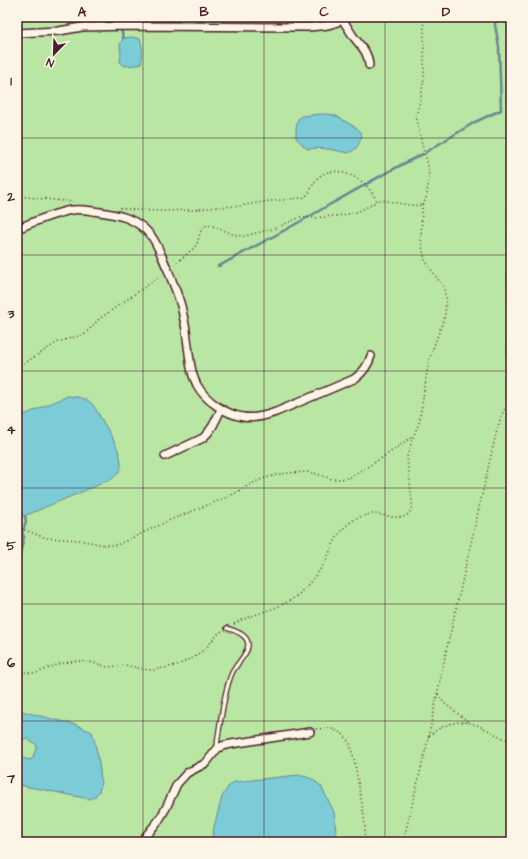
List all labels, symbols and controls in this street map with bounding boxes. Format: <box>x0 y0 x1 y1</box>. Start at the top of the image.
text: A <box>78 3 87 21</box>
text: B <box>199 3 209 21</box>
text: C <box>319 3 329 21</box>
text: D <box>442 3 451 21</box>
north arrow <box>34 34 74 74</box>
text: N <box>44 54 56 71</box>
text: 1 <box>10 72 12 90</box>
text: 2 <box>6 188 15 206</box>
text: 3 <box>7 305 15 323</box>
text: 4 <box>7 421 16 439</box>
text: 5 <box>6 537 16 555</box>
text: 6 <box>7 654 16 672</box>
text: 7 <box>6 770 16 788</box>

